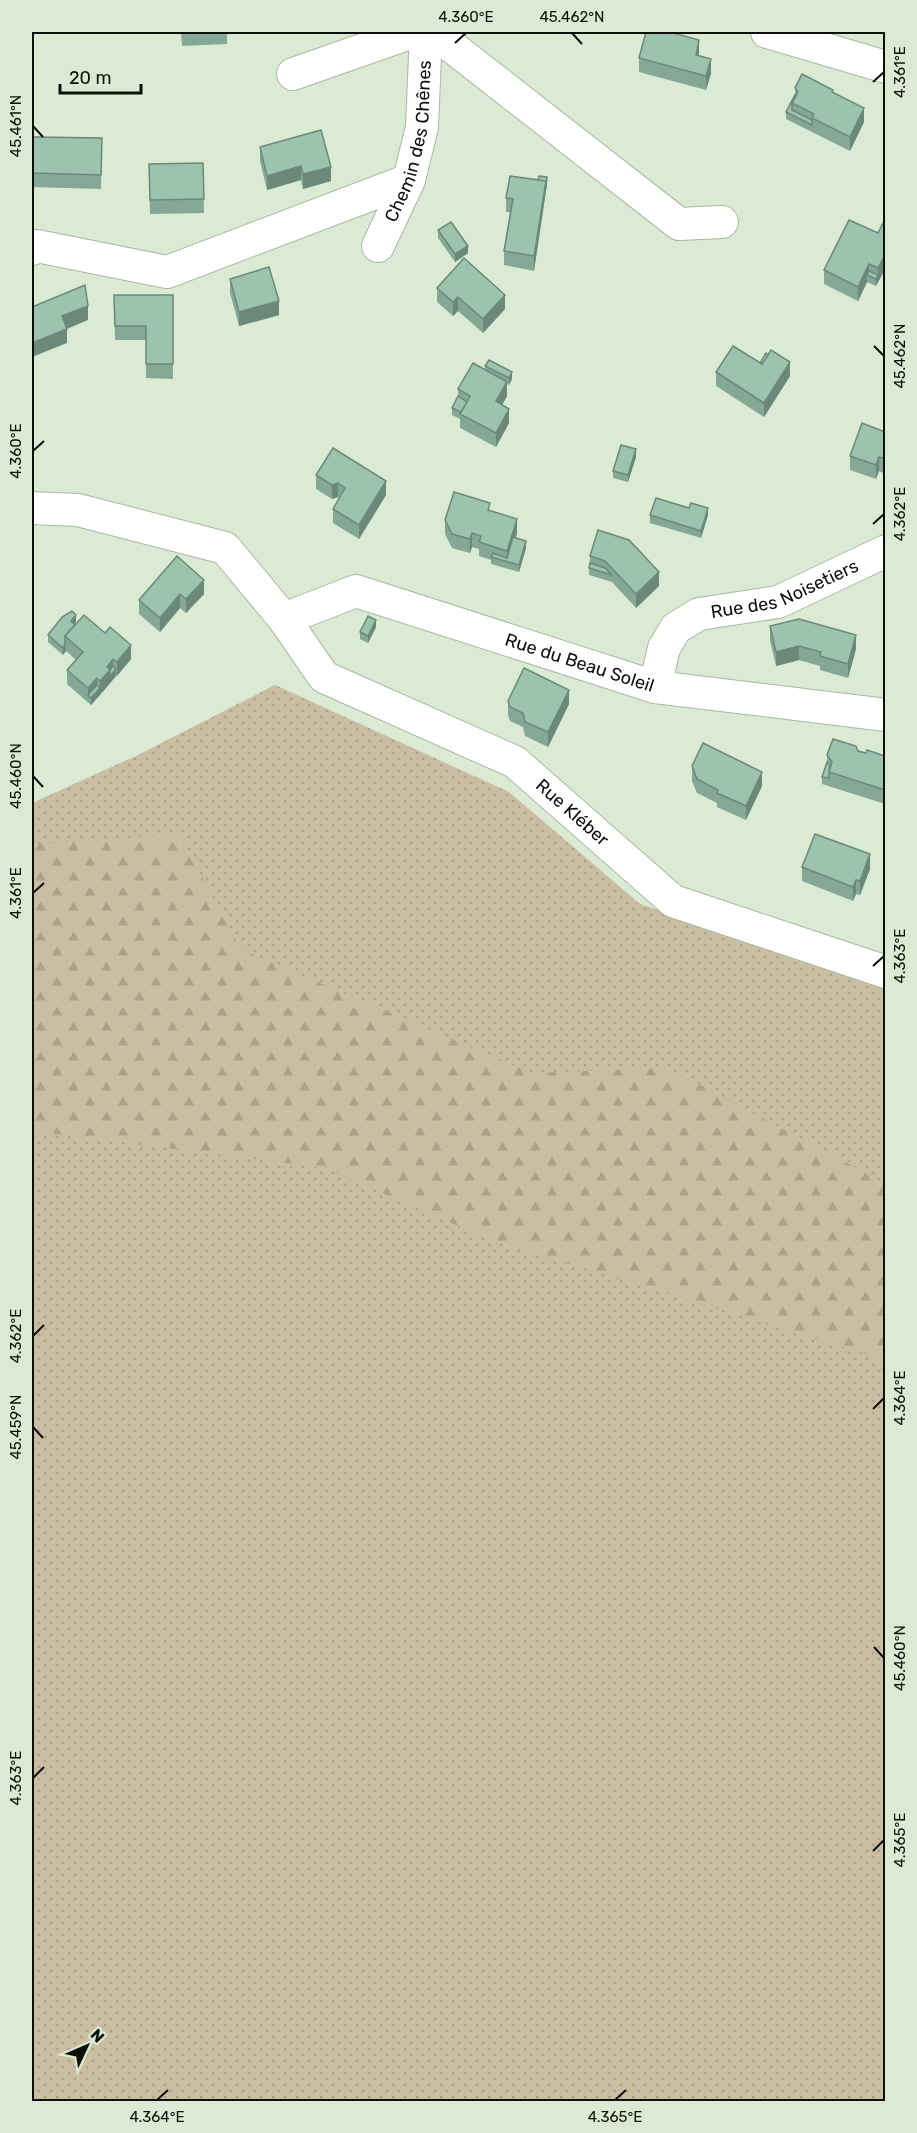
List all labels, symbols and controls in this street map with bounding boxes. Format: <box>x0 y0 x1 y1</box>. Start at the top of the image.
text: 4.360°E <box>438 8 494 26</box>
text: 45.462°N <box>539 8 605 26</box>
text: 4.361°E <box>891 46 909 98</box>
scale bar <box>60 57 141 95</box>
street label: Chemin des Chênes <box>380 60 436 226</box>
text: 20 m <box>69 67 111 89</box>
text: 45.461°N <box>7 95 25 157</box>
text: 45.462°N <box>891 323 909 389</box>
text: 4.360°E <box>7 423 25 479</box>
text: 4.362°E <box>891 487 909 541</box>
street label: Rue des Noisetiers <box>709 555 862 623</box>
street label: Rue du Beau Soleil <box>502 629 657 697</box>
text: 45.460°N <box>7 743 25 809</box>
street label: Rue Kléber <box>531 774 613 851</box>
text: 4.361°E <box>7 867 25 919</box>
text: 4.363°E <box>891 929 909 983</box>
text: 4.362°E <box>7 1309 25 1363</box>
text: 4.364°E <box>891 1370 909 1426</box>
text: 45.459°N <box>7 1394 25 1460</box>
text: 45.460°N <box>891 1625 909 1691</box>
text: 4.363°E <box>7 1751 25 1805</box>
text: 4.365°E <box>891 1813 909 1867</box>
north arrow <box>57 2016 117 2076</box>
text: N <box>87 2025 108 2047</box>
text: 4.364°E <box>129 2108 185 2126</box>
text: 4.365°E <box>588 2108 642 2126</box>

